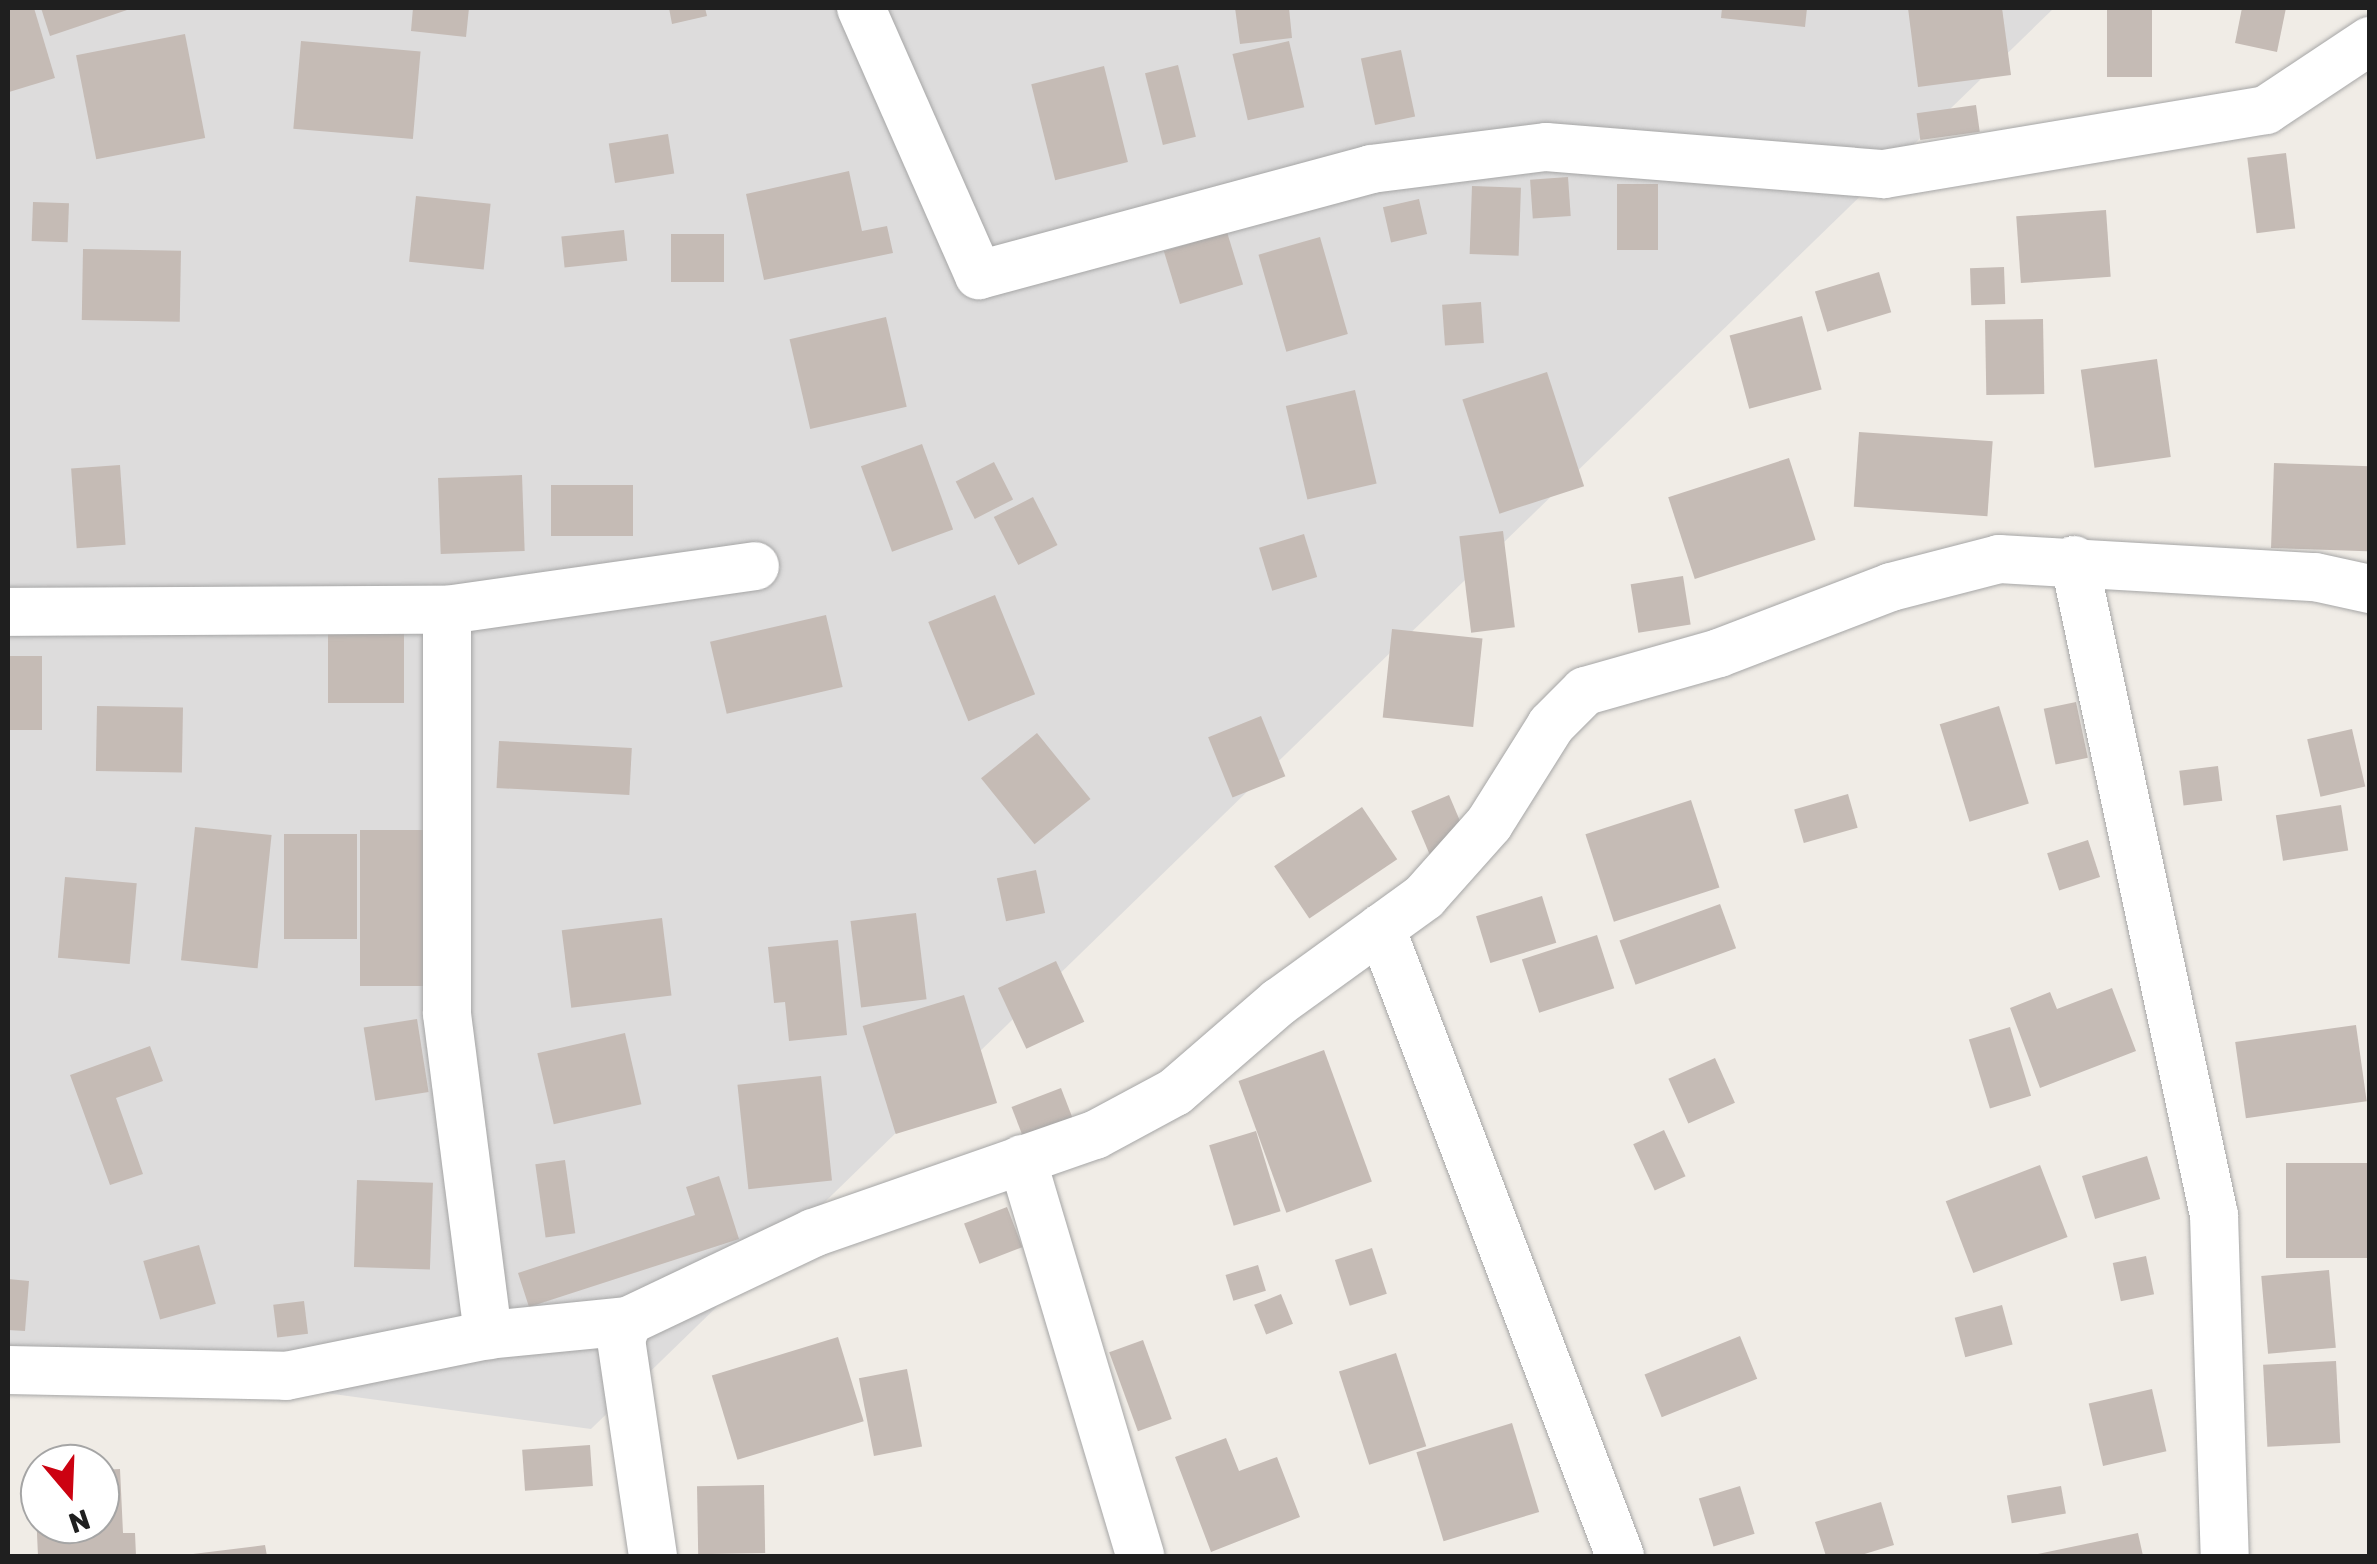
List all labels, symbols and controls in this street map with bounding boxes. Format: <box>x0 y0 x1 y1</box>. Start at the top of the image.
north arrow <box>20 1444 120 1544</box>
text: N <box>64 1502 94 1540</box>

